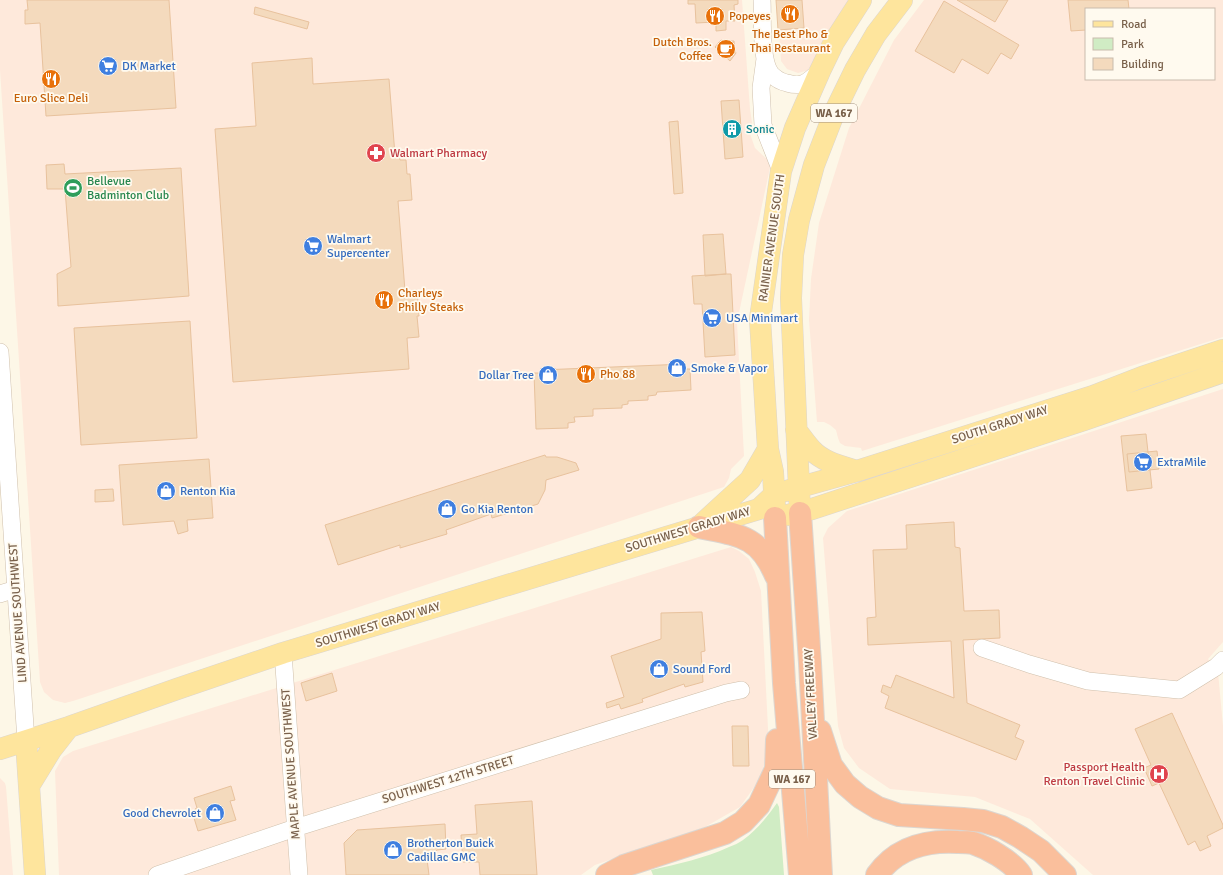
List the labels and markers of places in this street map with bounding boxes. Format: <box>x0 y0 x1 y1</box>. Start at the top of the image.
restaurant icon: The Best Pho & Thai Restaurant <box>779 3 801 25</box>
restaurant icon: Popeyes <box>704 5 726 27</box>
place label: Popeyes <box>729 9 771 24</box>
place label: The Best Pho & Thai Restaurant <box>750 27 830 56</box>
place label: Dutch Bros. Coffee <box>653 35 712 64</box>
cafe icon: Dutch Bros. Coffee <box>715 38 737 60</box>
supermarket icon: DK Market <box>97 55 119 77</box>
place label: DK Market <box>122 59 176 74</box>
restaurant icon: Euro Slice Deli <box>40 68 62 90</box>
place label: Euro Slice Deli <box>14 91 88 106</box>
building icon: Sonic <box>721 118 743 140</box>
place label: Sonic <box>746 122 775 137</box>
pharmacy icon: Walmart Pharmacy <box>365 142 387 164</box>
place label: Walmart Pharmacy <box>390 146 488 161</box>
place label: Bellevue Badminton Club <box>87 174 169 203</box>
sports icon: Bellevue Badminton Club <box>62 177 84 199</box>
place label: Walmart Supercenter <box>327 232 390 261</box>
supermarket icon: Walmart Supercenter <box>302 235 324 257</box>
place label: Charleys Philly Steaks <box>398 286 464 315</box>
restaurant icon: Charleys Philly Steaks <box>373 289 395 311</box>
supermarket icon: USA Minimart <box>701 307 723 329</box>
place label: USA Minimart <box>726 311 798 326</box>
shop icon: Smoke & Vapor <box>666 357 688 379</box>
place label: Smoke & Vapor <box>691 361 768 376</box>
restaurant icon: Pho 88 <box>575 363 597 385</box>
shop icon: Dollar Tree <box>537 364 559 386</box>
place label: Pho 88 <box>600 367 635 382</box>
place label: Dollar Tree <box>478 368 534 383</box>
supermarket icon: ExtraMile <box>1132 451 1154 473</box>
place label: ExtraMile <box>1157 455 1206 470</box>
shop icon: Renton Kia <box>155 480 177 502</box>
place label: Renton Kia <box>180 484 236 499</box>
shop icon: Go Kia Renton <box>436 498 458 520</box>
place label: Go Kia Renton <box>461 502 533 517</box>
shop icon: Sound Ford <box>648 658 670 680</box>
place label: Sound Ford <box>673 662 731 677</box>
place label: Passport Health Renton Travel Clinic <box>1043 760 1145 789</box>
hospital icon: Passport Health Renton Travel Clinic <box>1148 763 1170 785</box>
shop icon: Good Chevrolet <box>204 802 226 824</box>
place label: Good Chevrolet <box>123 806 201 821</box>
place label: Brotherton Buick Cadillac GMC <box>407 836 494 865</box>
shop icon: Brotherton Buick Cadillac GMC <box>382 839 404 861</box>

